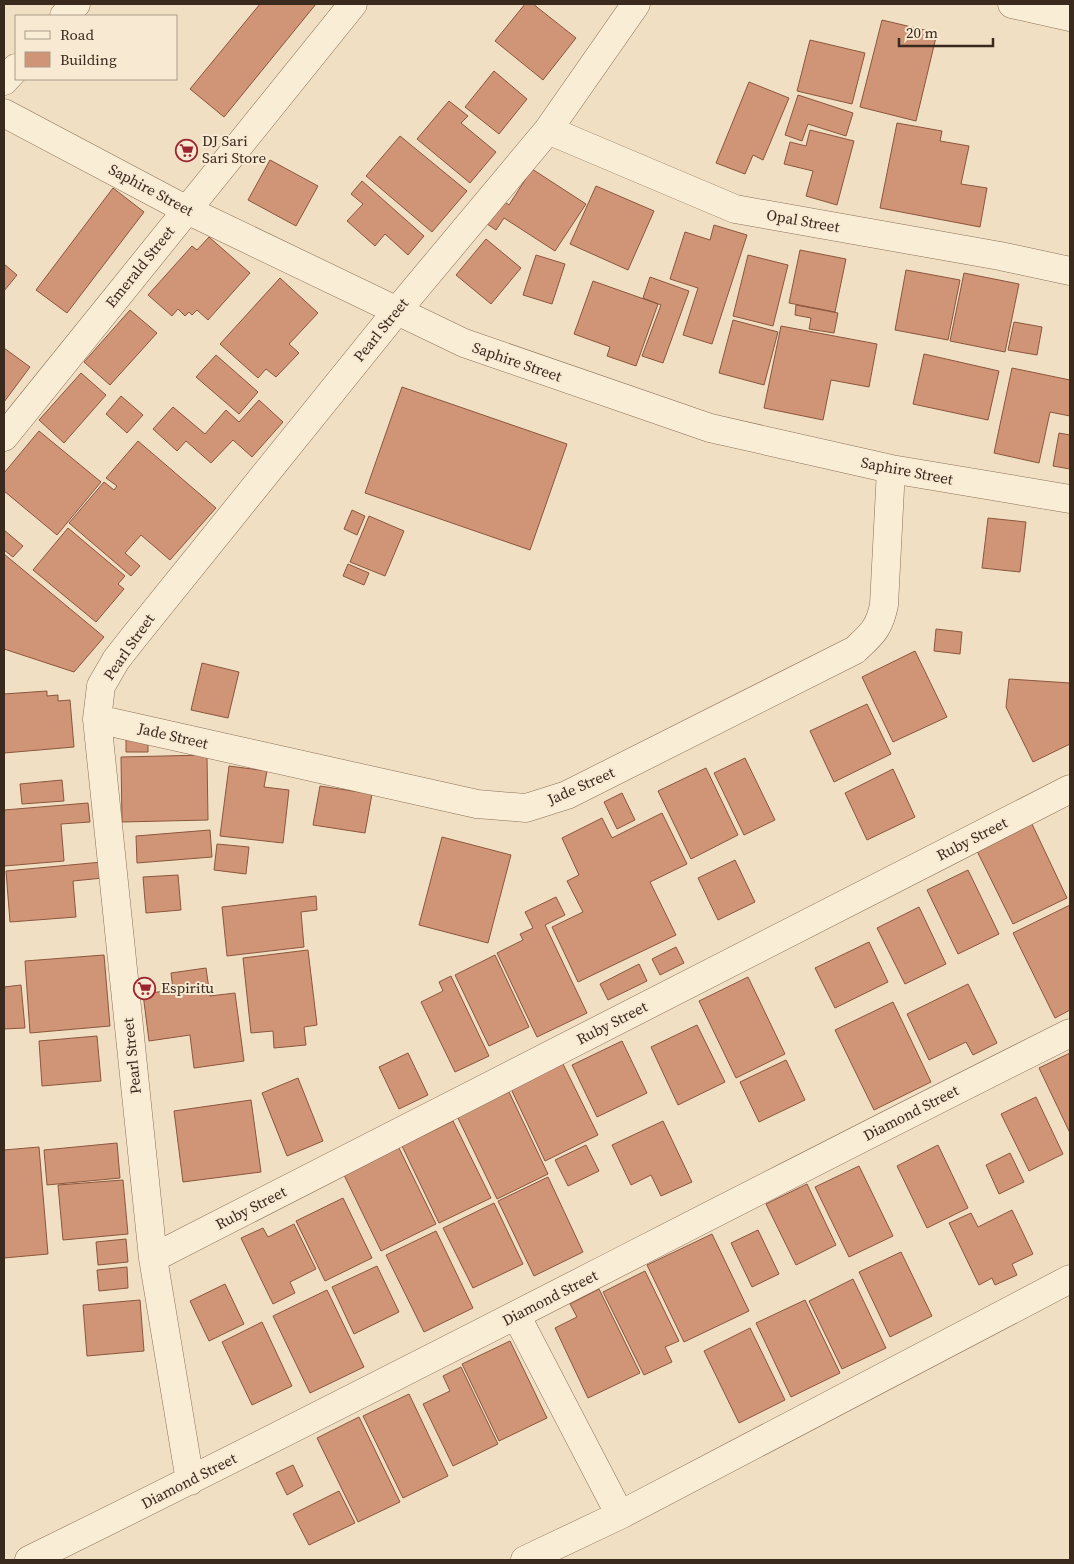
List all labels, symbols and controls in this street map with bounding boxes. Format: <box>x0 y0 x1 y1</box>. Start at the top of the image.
legend <box>15 15 178 80</box>
scale bar <box>899 15 993 47</box>
text: 20 m <box>906 22 938 43</box>
text: Road <box>60 24 94 45</box>
text: Building <box>60 49 117 70</box>
place label: DJ Sari Sari Store <box>202 130 266 168</box>
supermarket icon: DJ Sari Sari Store <box>174 138 198 162</box>
street label: Saphire Street <box>105 158 197 221</box>
street label: Opal Street <box>765 204 841 237</box>
street label: Emerald Street <box>100 221 179 312</box>
street label: Pearl Street <box>348 293 413 366</box>
street label: Saphire Street <box>470 336 565 387</box>
street label: Saphire Street <box>859 451 955 490</box>
street label: Pearl Street <box>98 609 159 684</box>
street label: Jade Street <box>135 717 210 754</box>
street label: Jade Street <box>543 761 618 810</box>
street label: Ruby Street <box>933 812 1011 865</box>
supermarket icon: Espiritu <box>133 976 157 1000</box>
place label: Espiritu <box>161 977 214 998</box>
street label: Ruby Street <box>573 996 651 1049</box>
street label: Pearl Street <box>117 1017 146 1095</box>
street label: Diamond Street <box>860 1079 962 1146</box>
street label: Ruby Street <box>212 1181 290 1234</box>
street label: Diamond Street <box>499 1264 601 1331</box>
street label: Diamond Street <box>138 1447 240 1514</box>

